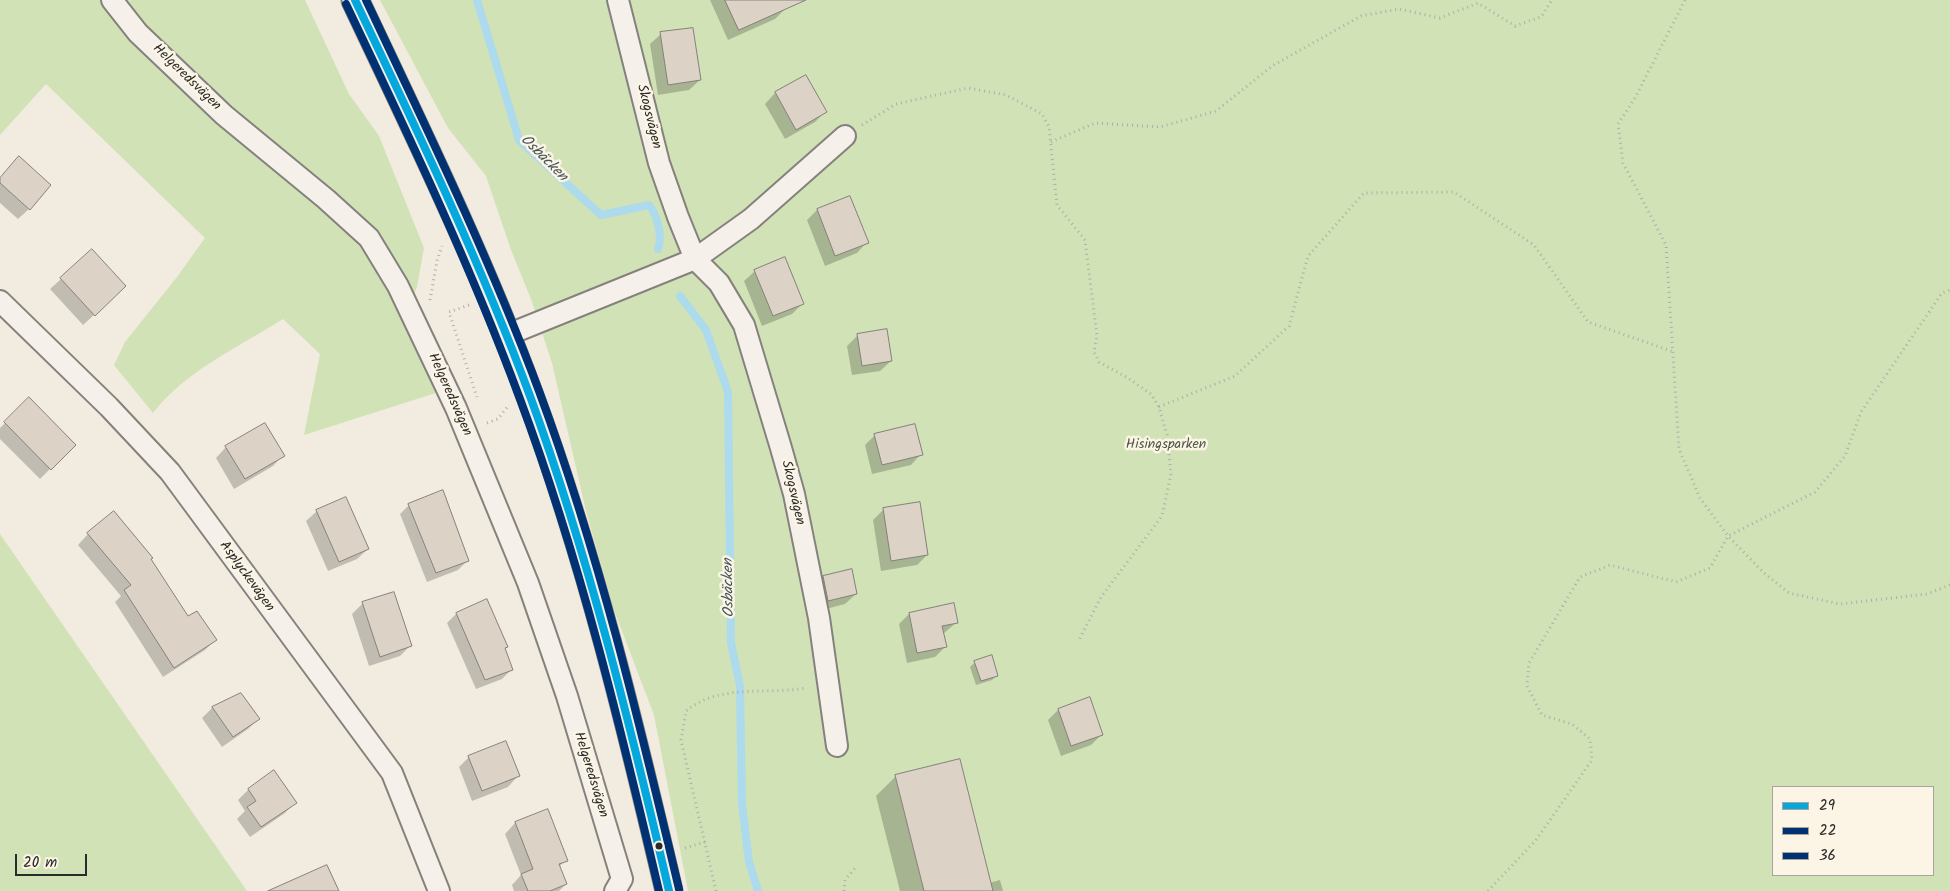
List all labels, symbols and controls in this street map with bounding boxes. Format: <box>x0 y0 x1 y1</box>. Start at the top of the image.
street label: Helgeredsvägen <box>148 41 224 115</box>
street label: Skogsvägen <box>632 83 664 151</box>
water label: Osbäcken <box>516 132 570 186</box>
street label: Helgeredsvägen <box>423 351 475 439</box>
park label: Hisingsparken <box>1126 438 1206 454</box>
street label: Skogsvägen <box>776 459 808 527</box>
street label: Asplyckevägen <box>215 538 277 616</box>
water label: Osbäcken <box>720 558 740 618</box>
street label: Helgeredsvägen <box>569 730 611 820</box>
legend <box>1772 786 1935 876</box>
text: 29 <box>1819 794 1835 818</box>
text: 22 <box>1819 819 1836 843</box>
unlabelled marker <box>654 841 664 851</box>
scale bar <box>18 844 90 876</box>
text: 36 <box>1819 844 1836 868</box>
text: 20 m <box>23 851 57 875</box>

